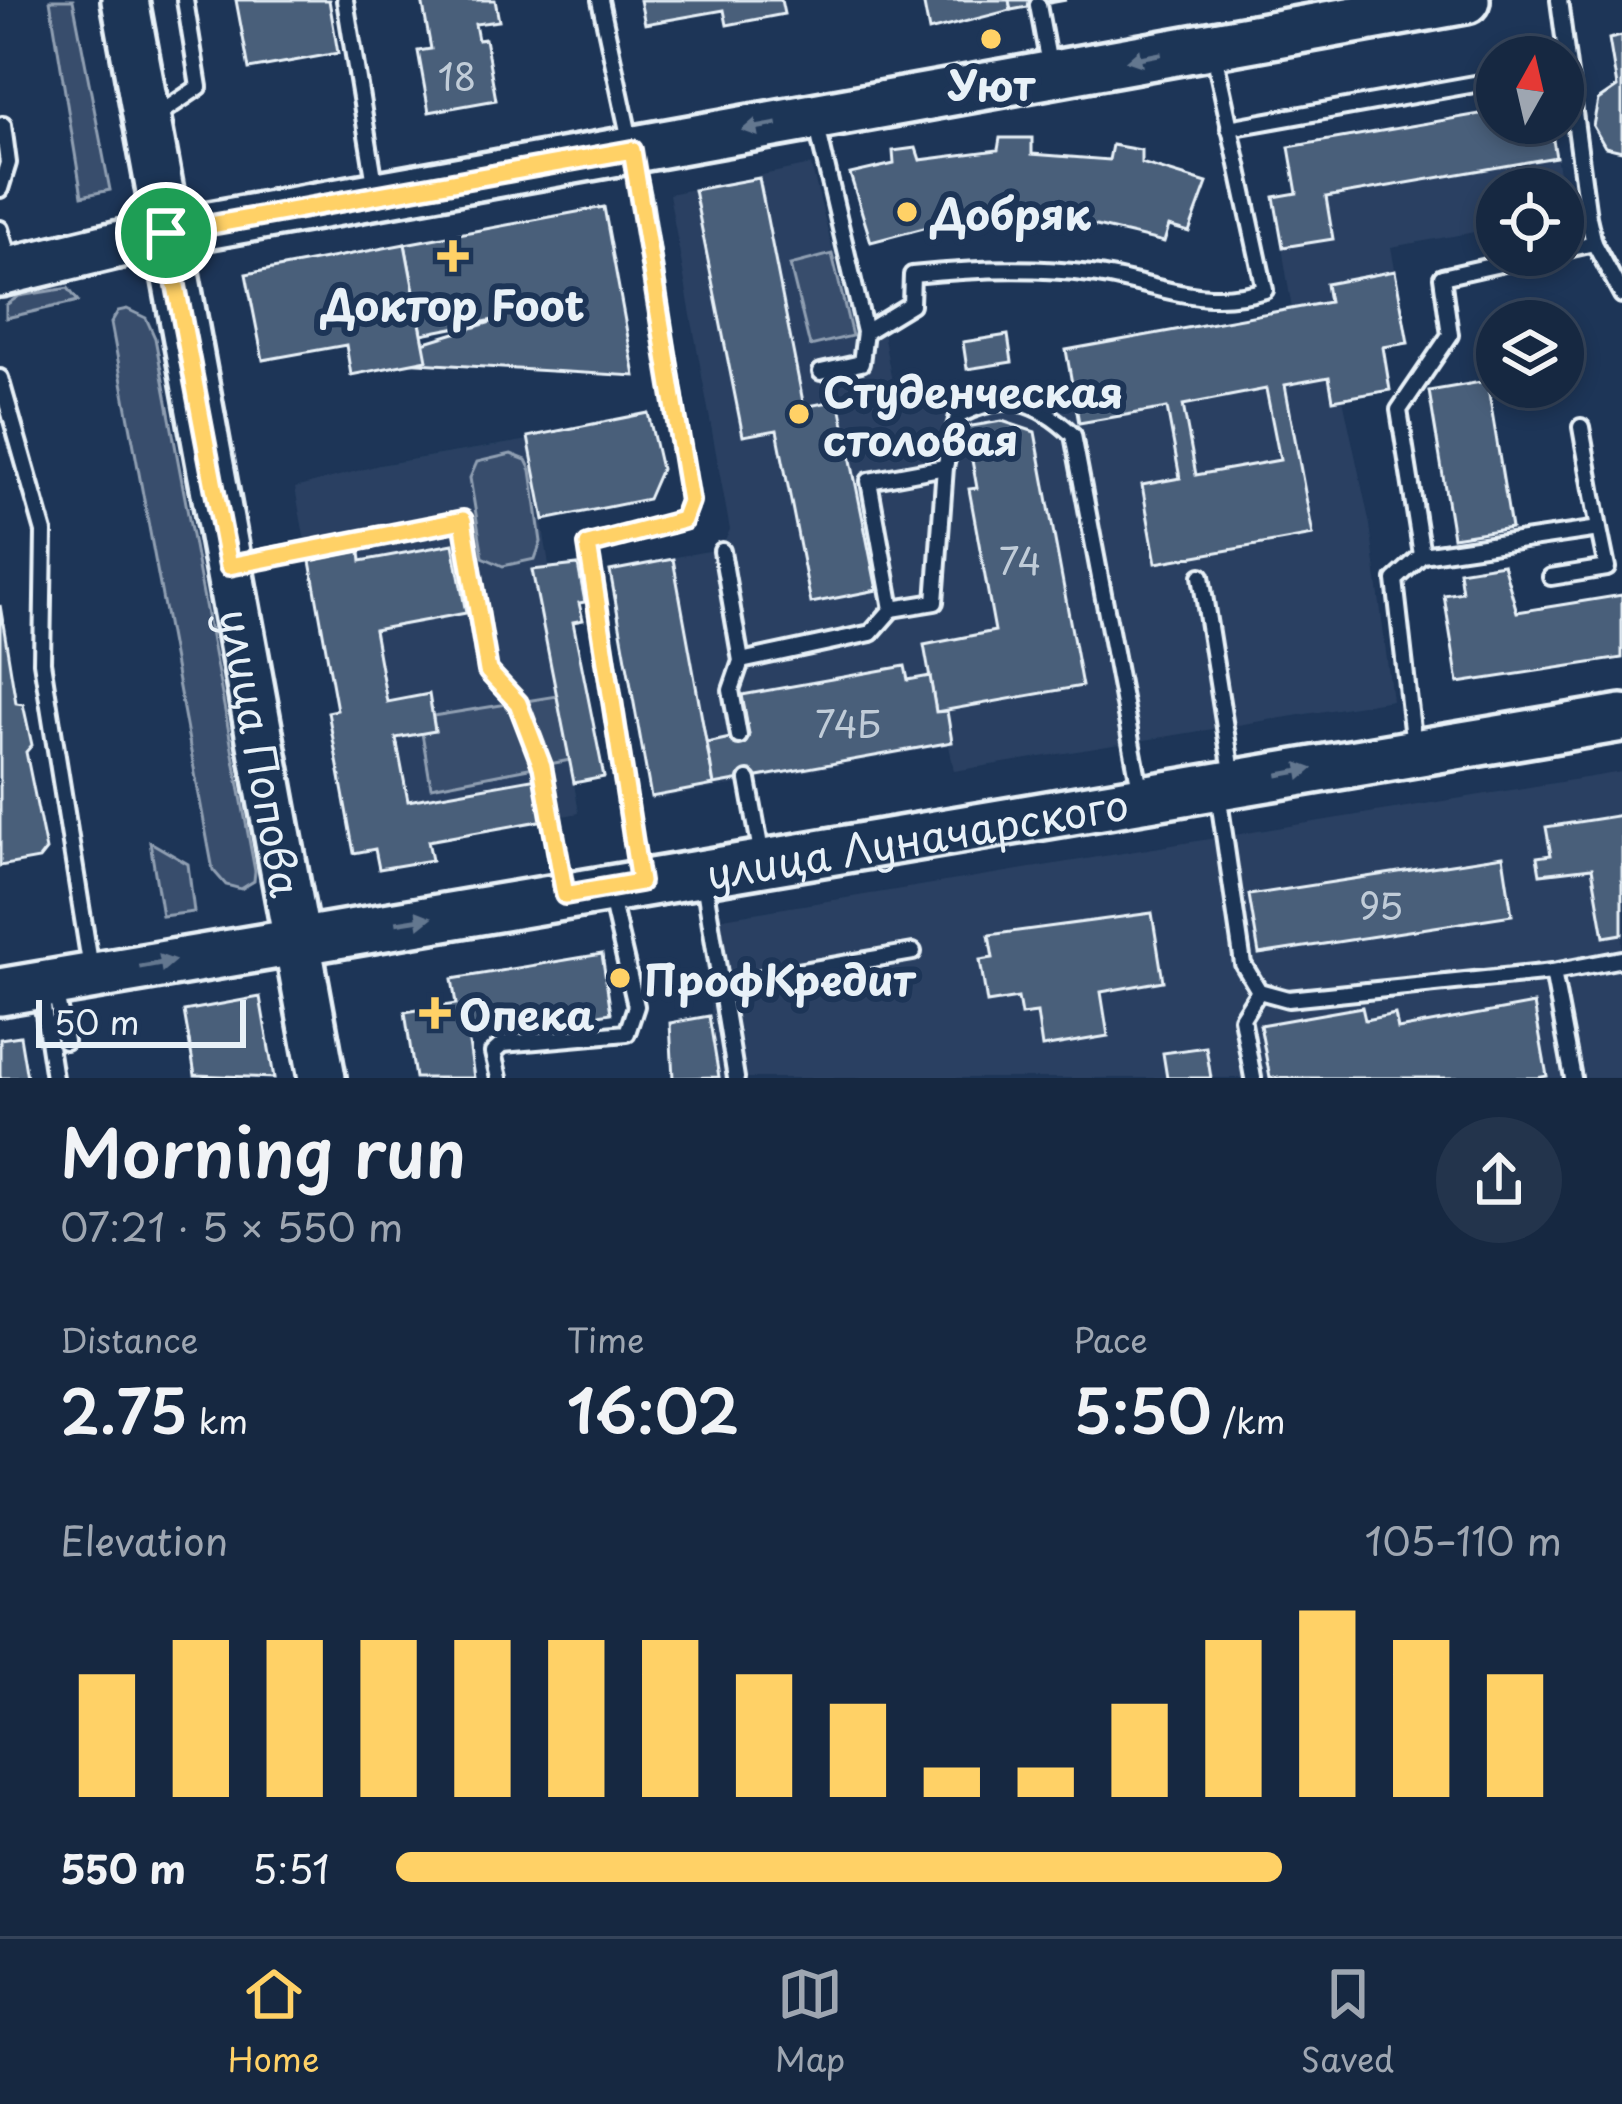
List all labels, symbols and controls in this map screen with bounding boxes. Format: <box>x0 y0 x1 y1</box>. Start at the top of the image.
marker: Уют <box>978 26 1004 52</box>
north arrow <box>1476 36 1584 144</box>
map controls <box>1476 36 1584 408</box>
one-way arrow <box>1125 48 1162 67</box>
house number: 18 <box>438 49 476 103</box>
place label: Уют <box>947 52 1036 115</box>
one-way arrow <box>741 118 779 137</box>
button: locate <box>1476 168 1584 276</box>
place label: Добряк <box>929 181 1091 244</box>
pin <box>115 182 217 284</box>
marker: Добряк <box>894 199 920 225</box>
icon: arrive <box>133 200 199 266</box>
marker: Доктор Foot <box>437 240 469 272</box>
place label: Доктор Foot <box>319 272 585 335</box>
button: layers <box>1476 300 1584 408</box>
place label: Студенческая столовая <box>823 359 1123 470</box>
marker: Студенческая столовая <box>786 401 812 427</box>
house number: 74 <box>999 533 1041 587</box>
street label: улица Попова <box>205 603 320 902</box>
house number: 74Б <box>815 696 881 750</box>
one-way arrow <box>1277 762 1315 780</box>
street label: улица Луначарского <box>701 770 1133 904</box>
house number: 95 <box>1359 878 1403 932</box>
one-way arrow <box>395 910 433 928</box>
place label: ПрофКредит <box>644 947 917 1010</box>
one-way arrow <box>138 955 176 973</box>
marker: ПрофКредит <box>607 965 633 991</box>
place label: Опека <box>459 982 595 1045</box>
scale bar <box>36 994 246 1047</box>
text: 50 m <box>54 996 140 1046</box>
marker: Опека <box>422 1000 448 1026</box>
text: Morning run <box>60 1101 466 1200</box>
button: share <box>1436 1117 1562 1243</box>
text: 07:21 · 5 × 550 m <box>60 1196 403 1255</box>
text: Distance <box>60 1314 198 1364</box>
text: Time <box>567 1314 645 1364</box>
text: Pace <box>1073 1314 1148 1364</box>
text: 2.75 <box>60 1364 188 1454</box>
text: 16:02 <box>567 1364 739 1454</box>
text: 5:50 <box>1073 1364 1212 1454</box>
text: km <box>188 1395 248 1445</box>
text: /km <box>1212 1395 1286 1445</box>
text: Elevation <box>60 1510 228 1569</box>
text: 105–110 m <box>1365 1510 1562 1569</box>
text: 550 m <box>60 1838 186 1897</box>
text: 5:51 <box>252 1838 330 1897</box>
tab: Home <box>228 1961 319 2083</box>
tab: Map <box>775 1961 845 2083</box>
tab: Saved <box>1301 1961 1394 2083</box>

